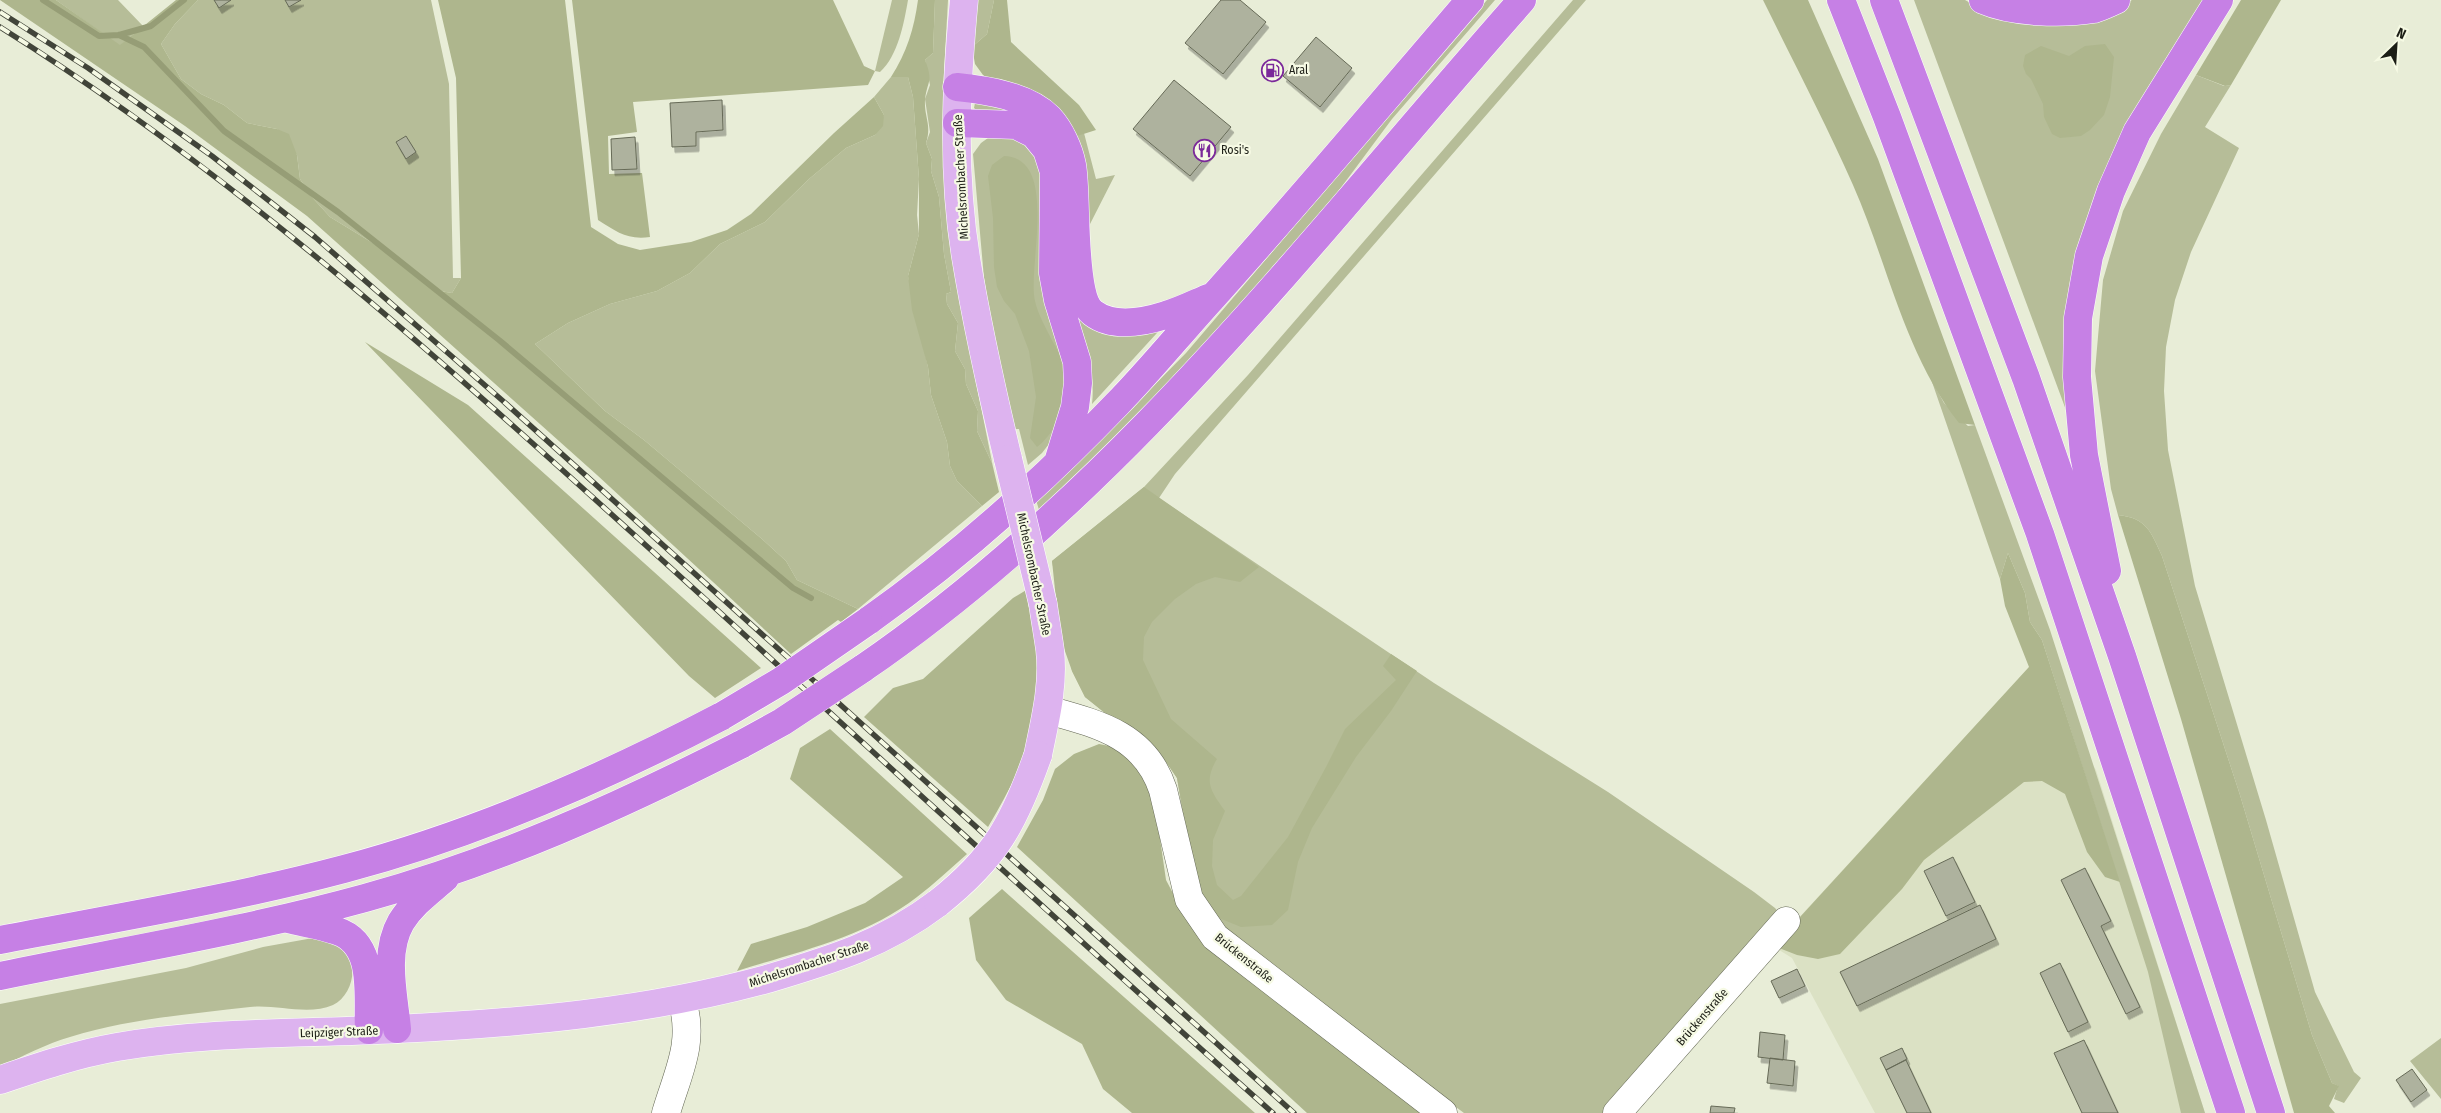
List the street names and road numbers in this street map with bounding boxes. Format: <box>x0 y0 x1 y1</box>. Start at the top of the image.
street label: Michelsrombacher Straße <box>951 114 971 240</box>
street label: Michelsrombacher Straße <box>1014 511 1054 637</box>
street label: Brückenstraße <box>1212 930 1276 986</box>
street label: Michelsrombacher Straße <box>747 938 871 990</box>
street label: Brückenstraße <box>1673 986 1731 1048</box>
street label: Leipziger Straße <box>300 1024 378 1040</box>

